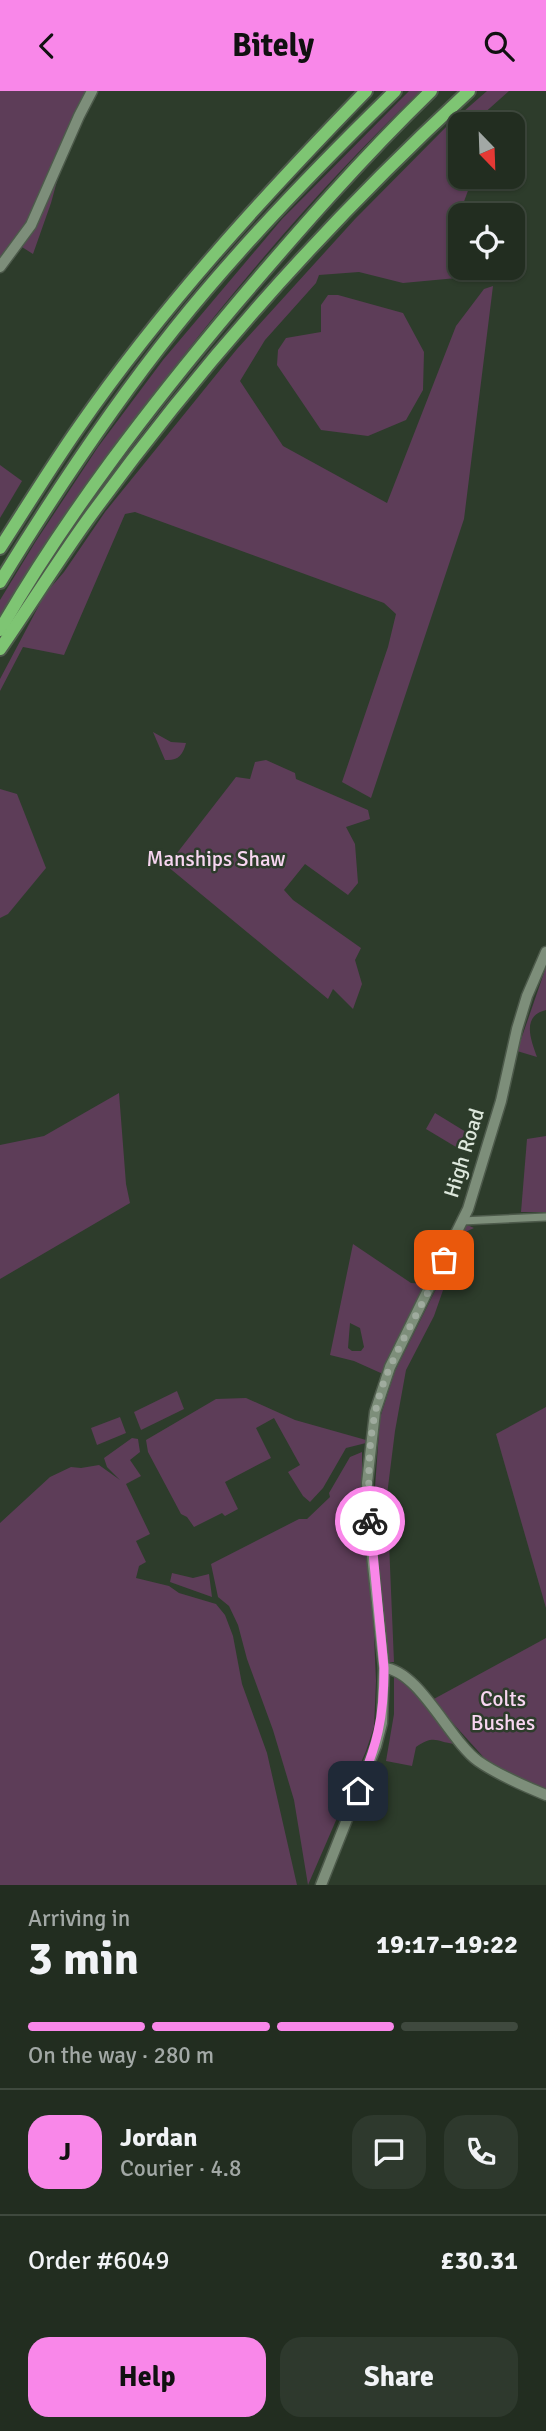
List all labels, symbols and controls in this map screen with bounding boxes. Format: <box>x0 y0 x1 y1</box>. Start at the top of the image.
text: Bitely <box>232 26 314 65</box>
icon: back <box>28 27 66 65</box>
icon: search <box>480 27 518 65</box>
north arrow <box>448 112 525 189</box>
map controls <box>448 112 525 280</box>
button: locate <box>448 203 525 280</box>
park label: Manships Shaw <box>147 846 286 872</box>
street label: High Road <box>438 1105 490 1201</box>
pin <box>414 1230 474 1290</box>
icon: bag <box>425 1241 463 1279</box>
courier <box>335 1486 405 1556</box>
icon: bike <box>351 1502 389 1540</box>
park label: Colts Bushes <box>471 1686 535 1736</box>
pin <box>328 1761 388 1821</box>
icon: home <box>339 1772 377 1810</box>
text: Arriving in <box>28 1904 130 1933</box>
text: 19:17–19:22 <box>376 1929 518 1961</box>
text: 3 min <box>28 1931 139 1987</box>
text: On the way · 280 m <box>28 2041 214 2070</box>
button: chat <box>352 2115 426 2189</box>
button: phone <box>444 2115 518 2189</box>
text: Jordan <box>120 2122 197 2154</box>
text: J <box>59 2136 71 2168</box>
text: Courier · 4.8 <box>120 2154 241 2183</box>
text: Order #6049 <box>28 2245 169 2277</box>
text: £30.31 <box>440 2245 518 2277</box>
button: Help <box>28 2337 266 2417</box>
button: Share <box>280 2337 518 2417</box>

